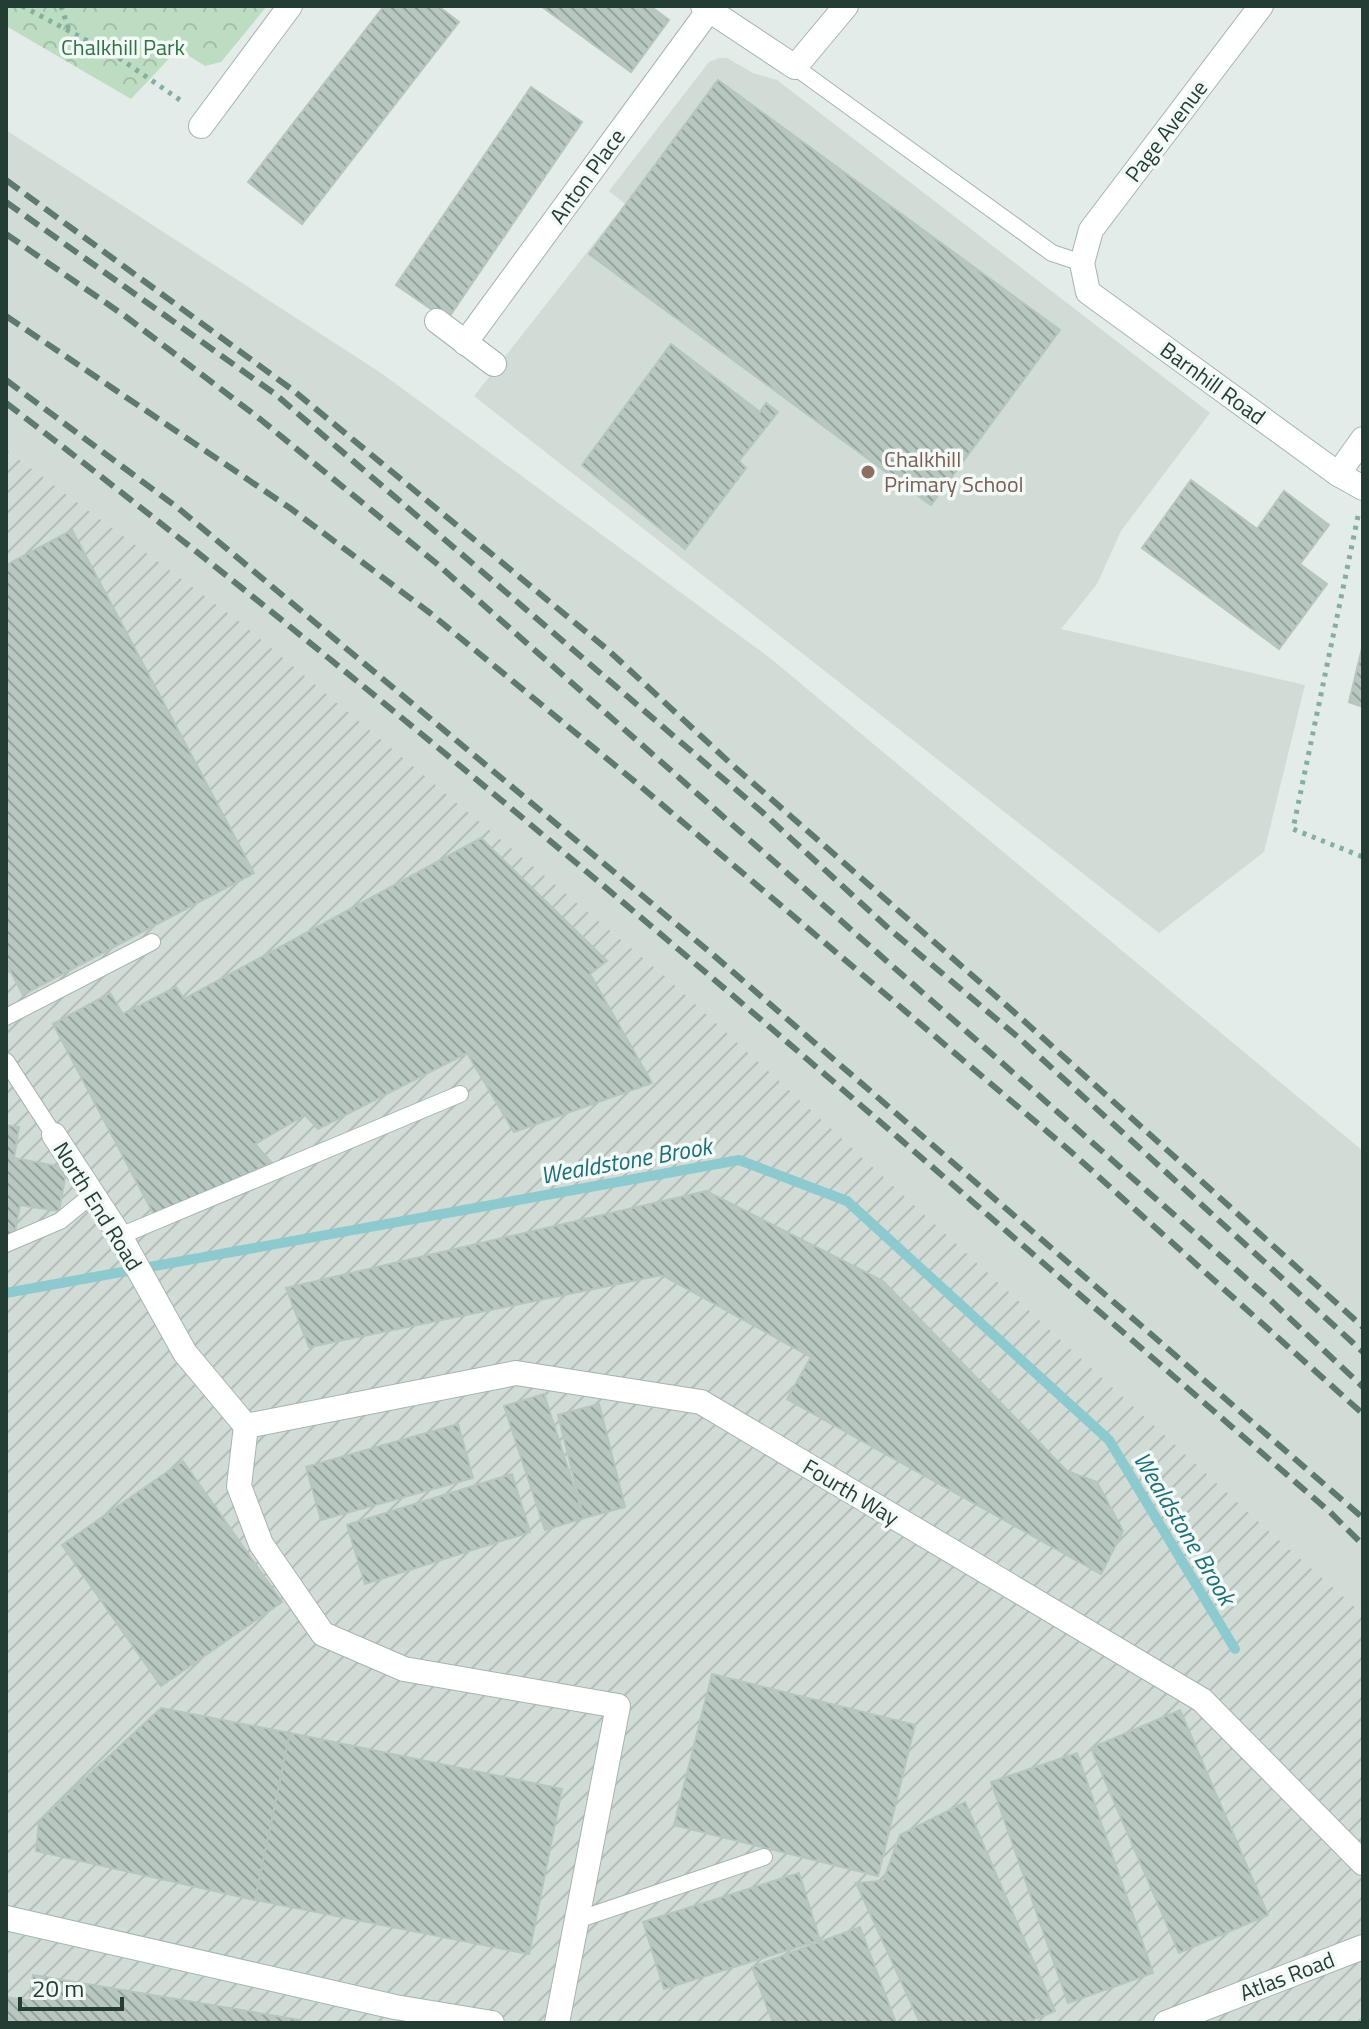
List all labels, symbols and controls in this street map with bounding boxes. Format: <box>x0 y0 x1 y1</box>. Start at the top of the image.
park label: Chalkhill Park <box>61 30 186 64</box>
street label: Page Avenue <box>1116 73 1216 189</box>
street label: Anton Place <box>541 121 633 231</box>
street label: Barnhill Road <box>1153 333 1273 433</box>
place label: Chalkhill Primary School <box>884 442 1024 501</box>
marker: Chalkhill Primary School <box>859 463 877 481</box>
water label: Wealdstone Brook <box>538 1127 718 1193</box>
street label: North End Road <box>45 1135 151 1277</box>
water label: Wealdstone Brook <box>1125 1444 1247 1614</box>
street label: Fourth Way <box>796 1450 906 1534</box>
street label: Atlas Road <box>1235 1942 1339 2010</box>
scale bar <box>20 1961 122 2011</box>
text: 20 m <box>32 1970 84 2006</box>

